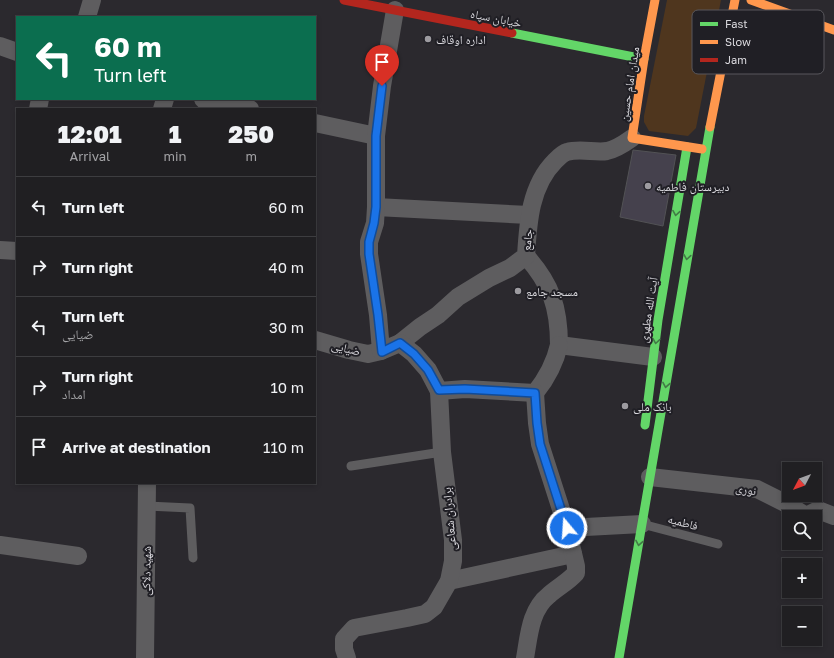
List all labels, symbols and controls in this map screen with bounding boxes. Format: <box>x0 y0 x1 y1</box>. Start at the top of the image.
street label: خیابان سپاه <box>469 6 523 31</box>
legend <box>692 10 824 74</box>
text: Fast <box>725 17 748 30</box>
text: 60 m <box>94 30 161 63</box>
icon: left <box>28 32 80 84</box>
place label: اداره اوقاف <box>436 32 486 47</box>
marker: اداره اوقاف <box>423 34 433 44</box>
text: Slow <box>725 35 751 48</box>
pin <box>365 45 399 86</box>
street label: میدان امام حسین <box>616 46 643 123</box>
icon: arrive <box>371 51 393 73</box>
text: Jam <box>725 53 747 66</box>
text: Turn left <box>94 64 167 86</box>
text: 12:01 <box>58 119 122 148</box>
text: 1 <box>169 119 181 148</box>
text: 250 <box>228 119 274 148</box>
text: Arrival <box>69 148 110 164</box>
text: min <box>164 148 187 164</box>
text: m <box>246 148 257 164</box>
place label: دبیرستان فاطمیه <box>656 179 729 194</box>
marker: دبیرستان فاطمیه <box>643 181 653 191</box>
icon: left <box>28 196 50 218</box>
text: Turn left <box>62 198 124 216</box>
text: 60 m <box>269 198 304 216</box>
one-way arrow <box>672 210 681 216</box>
street label: جامع <box>518 228 536 252</box>
one-way arrow <box>683 254 692 260</box>
icon: right <box>28 256 50 278</box>
text: Turn right <box>62 258 133 276</box>
text: 40 m <box>269 258 304 276</box>
street label: آیت الله مطهری <box>635 275 661 344</box>
place label: مسجد جامع <box>526 284 578 299</box>
marker: مسجد جامع <box>513 286 523 296</box>
text: Turn left <box>62 307 124 325</box>
icon: left <box>28 316 50 338</box>
text: 30 m <box>269 318 304 336</box>
text: ضیایی <box>62 326 94 342</box>
street label: ضیایی <box>330 337 362 359</box>
one-way arrow <box>652 338 661 345</box>
text: Turn right <box>62 367 133 385</box>
icon: right <box>28 376 50 398</box>
text: 10 m <box>270 378 304 396</box>
one-way arrow <box>662 382 671 388</box>
text: امداد <box>62 386 86 402</box>
place label: بانک ملی <box>633 399 672 414</box>
marker: بانک ملی <box>620 401 630 411</box>
icon: arrive <box>28 436 50 458</box>
text: Arrive at destination <box>62 438 211 456</box>
text: 110 m <box>263 438 304 456</box>
north arrow <box>782 462 822 502</box>
map controls <box>782 462 822 646</box>
street label: نوری <box>734 480 758 498</box>
street label: برادران شعاعی <box>439 487 460 551</box>
position arrow <box>546 507 588 549</box>
button: search <box>782 510 822 550</box>
street label: فاطمیه <box>666 511 700 533</box>
one-way arrow <box>635 540 643 546</box>
street label: شهید دلاکی <box>138 546 154 596</box>
button: + <box>782 558 822 598</box>
button: − <box>782 606 822 646</box>

